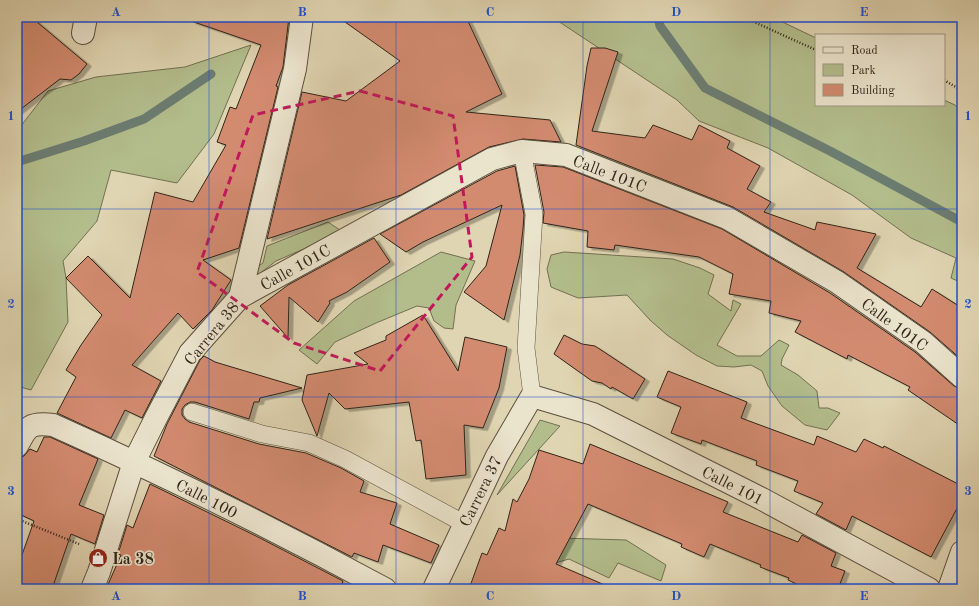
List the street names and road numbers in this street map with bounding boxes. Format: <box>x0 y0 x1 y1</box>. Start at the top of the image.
street label: Calle 101C <box>570 153 648 196</box>
street label: Calle 101C <box>258 243 334 295</box>
street label: Calle 101C <box>858 296 930 355</box>
street label: Carrera 38 <box>182 299 243 369</box>
street label: Carrera 37 <box>458 454 506 530</box>
street label: Calle 101 <box>699 464 766 509</box>
street label: Calle 100 <box>173 477 240 522</box>

